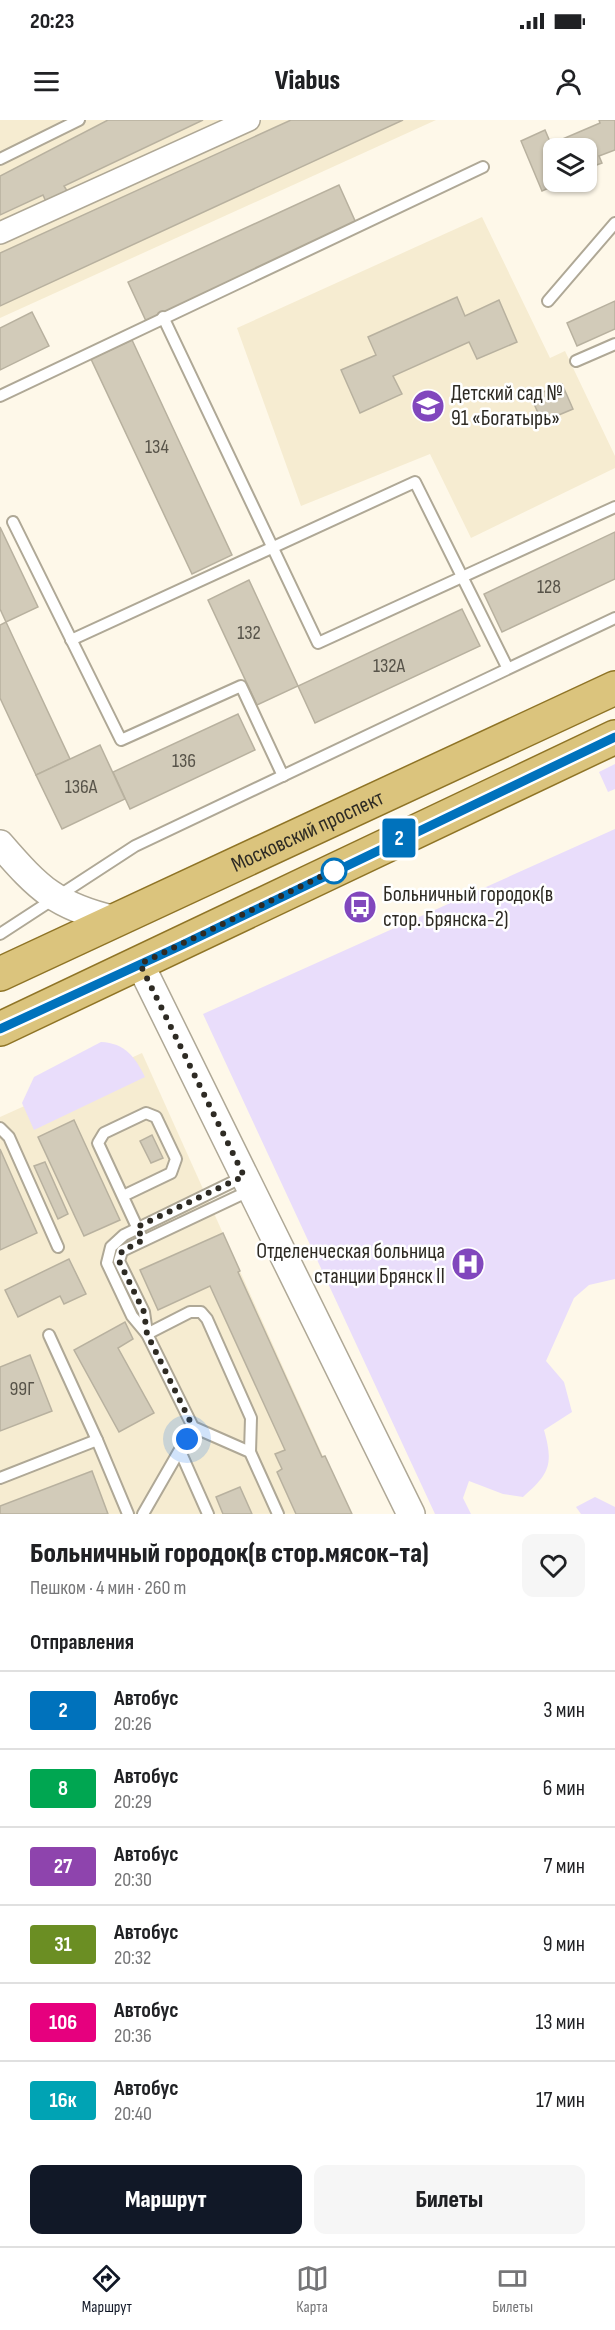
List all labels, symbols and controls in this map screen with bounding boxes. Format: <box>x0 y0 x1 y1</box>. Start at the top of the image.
text: 20:23 <box>30 8 74 35</box>
icon: menu <box>30 65 63 98</box>
text: Viabus <box>275 65 340 97</box>
icon: person <box>552 65 585 98</box>
map controls <box>543 138 597 192</box>
button: layers <box>543 138 597 192</box>
place label: Детский сад № 91 «Богатырь» <box>451 380 563 432</box>
school or university icon: Детский сад № 91 «Богатырь» <box>410 388 446 424</box>
house number: 134 <box>145 435 169 459</box>
house number: 128 <box>537 575 561 599</box>
house number: 132 <box>237 621 261 645</box>
house number: 132А <box>373 654 406 678</box>
house number: 136 <box>172 749 196 773</box>
house number: 136А <box>65 775 98 799</box>
street label: Московский проспект <box>227 784 388 878</box>
line badge: 2 <box>380 818 418 858</box>
text: 2 <box>394 826 404 851</box>
unlabelled marker <box>321 858 347 884</box>
place label: Больничный городок(в стор. Брянска-2) <box>383 881 553 933</box>
bus stop icon: Больничный городок(в стор. Брянска-2) <box>342 889 378 925</box>
place label: Отделенческая больница станции Брянск II <box>256 1238 445 1290</box>
hospital icon: Отделенческая больница станции Брянск II <box>450 1246 486 1282</box>
house number: 99Г <box>10 1377 34 1401</box>
your location <box>172 1424 202 1454</box>
button: heart <box>522 1534 585 1597</box>
text: Больничный городок(в стор.мясок-та) <box>30 1537 429 1570</box>
text: Пешком · 4 мин · 260 m <box>30 1576 186 1600</box>
text: Отправления <box>30 1629 134 1656</box>
text: Автобус <box>114 1685 179 1712</box>
text: 3 мин <box>543 1697 585 1724</box>
text: 2 <box>58 1698 68 1723</box>
text: 20:26 <box>114 1712 152 1736</box>
text: Автобус <box>114 1763 179 1790</box>
text: 6 мин <box>543 1775 585 1802</box>
text: 8 <box>58 1776 68 1801</box>
text: 20:29 <box>114 1790 152 1814</box>
text: Автобус <box>114 1841 179 1868</box>
text: 7 мин <box>544 1853 585 1880</box>
text: 27 <box>54 1854 72 1879</box>
text: 20:30 <box>114 1868 152 1892</box>
text: Автобус <box>114 1919 179 1946</box>
text: 9 мин <box>543 1931 585 1958</box>
text: 31 <box>54 1932 72 1957</box>
text: 20:32 <box>114 1946 151 1970</box>
text: Автобус <box>114 1997 179 2024</box>
text: 13 мин <box>535 2009 585 2036</box>
text: 106 <box>49 2010 77 2035</box>
text: 20:36 <box>114 2024 152 2048</box>
text: Автобус <box>114 2075 179 2102</box>
text: 17 мин <box>536 2087 585 2114</box>
text: 16к <box>50 2088 76 2113</box>
text: 20:40 <box>114 2102 152 2126</box>
button: Маршрут <box>30 2165 302 2234</box>
button: Билеты <box>314 2165 585 2234</box>
tab: Маршрут <box>82 2262 132 2317</box>
tab: Карта <box>296 2262 329 2317</box>
tab: Билеты <box>492 2262 533 2317</box>

